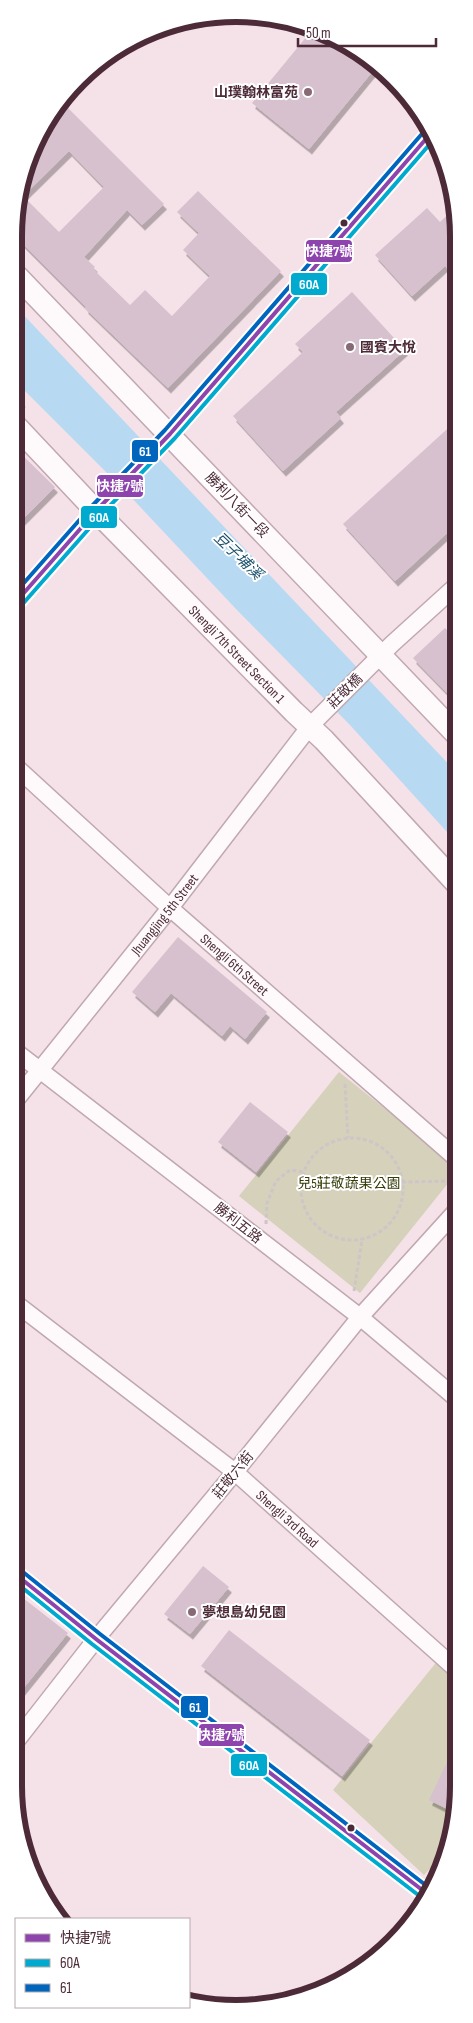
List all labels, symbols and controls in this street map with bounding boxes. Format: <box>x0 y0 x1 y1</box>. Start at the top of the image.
scale bar <box>298 15 436 47</box>
text: 50 m <box>306 24 331 43</box>
place label: 山璞翰林富苑 <box>214 84 298 101</box>
marker: 山璞翰林富苑 <box>302 86 314 98</box>
unlabelled marker <box>339 218 349 228</box>
line badge: 快捷7號 <box>305 239 353 263</box>
text: 快捷7號 <box>305 243 353 260</box>
line badge: 60A <box>290 272 328 296</box>
text: 60A <box>299 276 319 293</box>
place label: 國賓大悅 <box>360 339 416 356</box>
marker: 國賓大悅 <box>344 341 356 353</box>
line badge: 61 <box>131 439 159 463</box>
text: 61 <box>139 443 152 460</box>
street label: 勝利八街一段 <box>202 469 272 541</box>
line badge: 快捷7號 <box>96 474 144 498</box>
text: 快捷7號 <box>96 478 144 495</box>
line badge: 60A <box>80 505 118 529</box>
text: 60A <box>89 509 109 526</box>
water label: 豆子埔溪 <box>210 528 268 585</box>
street label: Shengli 7th Street Section 1 <box>185 602 289 706</box>
street label: 莊敬橋 <box>324 670 366 712</box>
street label: Jhuangjing 5th Street <box>126 870 202 959</box>
street label: Shengli 6th Street <box>197 930 272 999</box>
park label: 兒5莊敬蔬果公園 <box>297 1175 401 1192</box>
street label: 勝利五路 <box>211 1199 265 1247</box>
street label: 莊敬六街 <box>209 1448 257 1502</box>
street label: Shengli 3rd Road <box>253 1486 322 1551</box>
place label: 夢想島幼兒園 <box>202 1604 286 1621</box>
marker: 夢想島幼兒園 <box>186 1606 198 1618</box>
line badge: 61 <box>180 1695 209 1719</box>
text: 61 <box>189 1699 202 1716</box>
line badge: 快捷7號 <box>198 1723 245 1747</box>
text: 快捷7號 <box>197 1727 245 1744</box>
line badge: 60A <box>230 1753 268 1777</box>
text: 60A <box>239 1757 259 1774</box>
unlabelled marker <box>346 1823 356 1833</box>
legend <box>15 1918 190 2008</box>
text: 快捷7號 <box>60 1929 111 1948</box>
text: 60A <box>60 1954 80 1973</box>
text: 61 <box>60 1979 73 1998</box>

